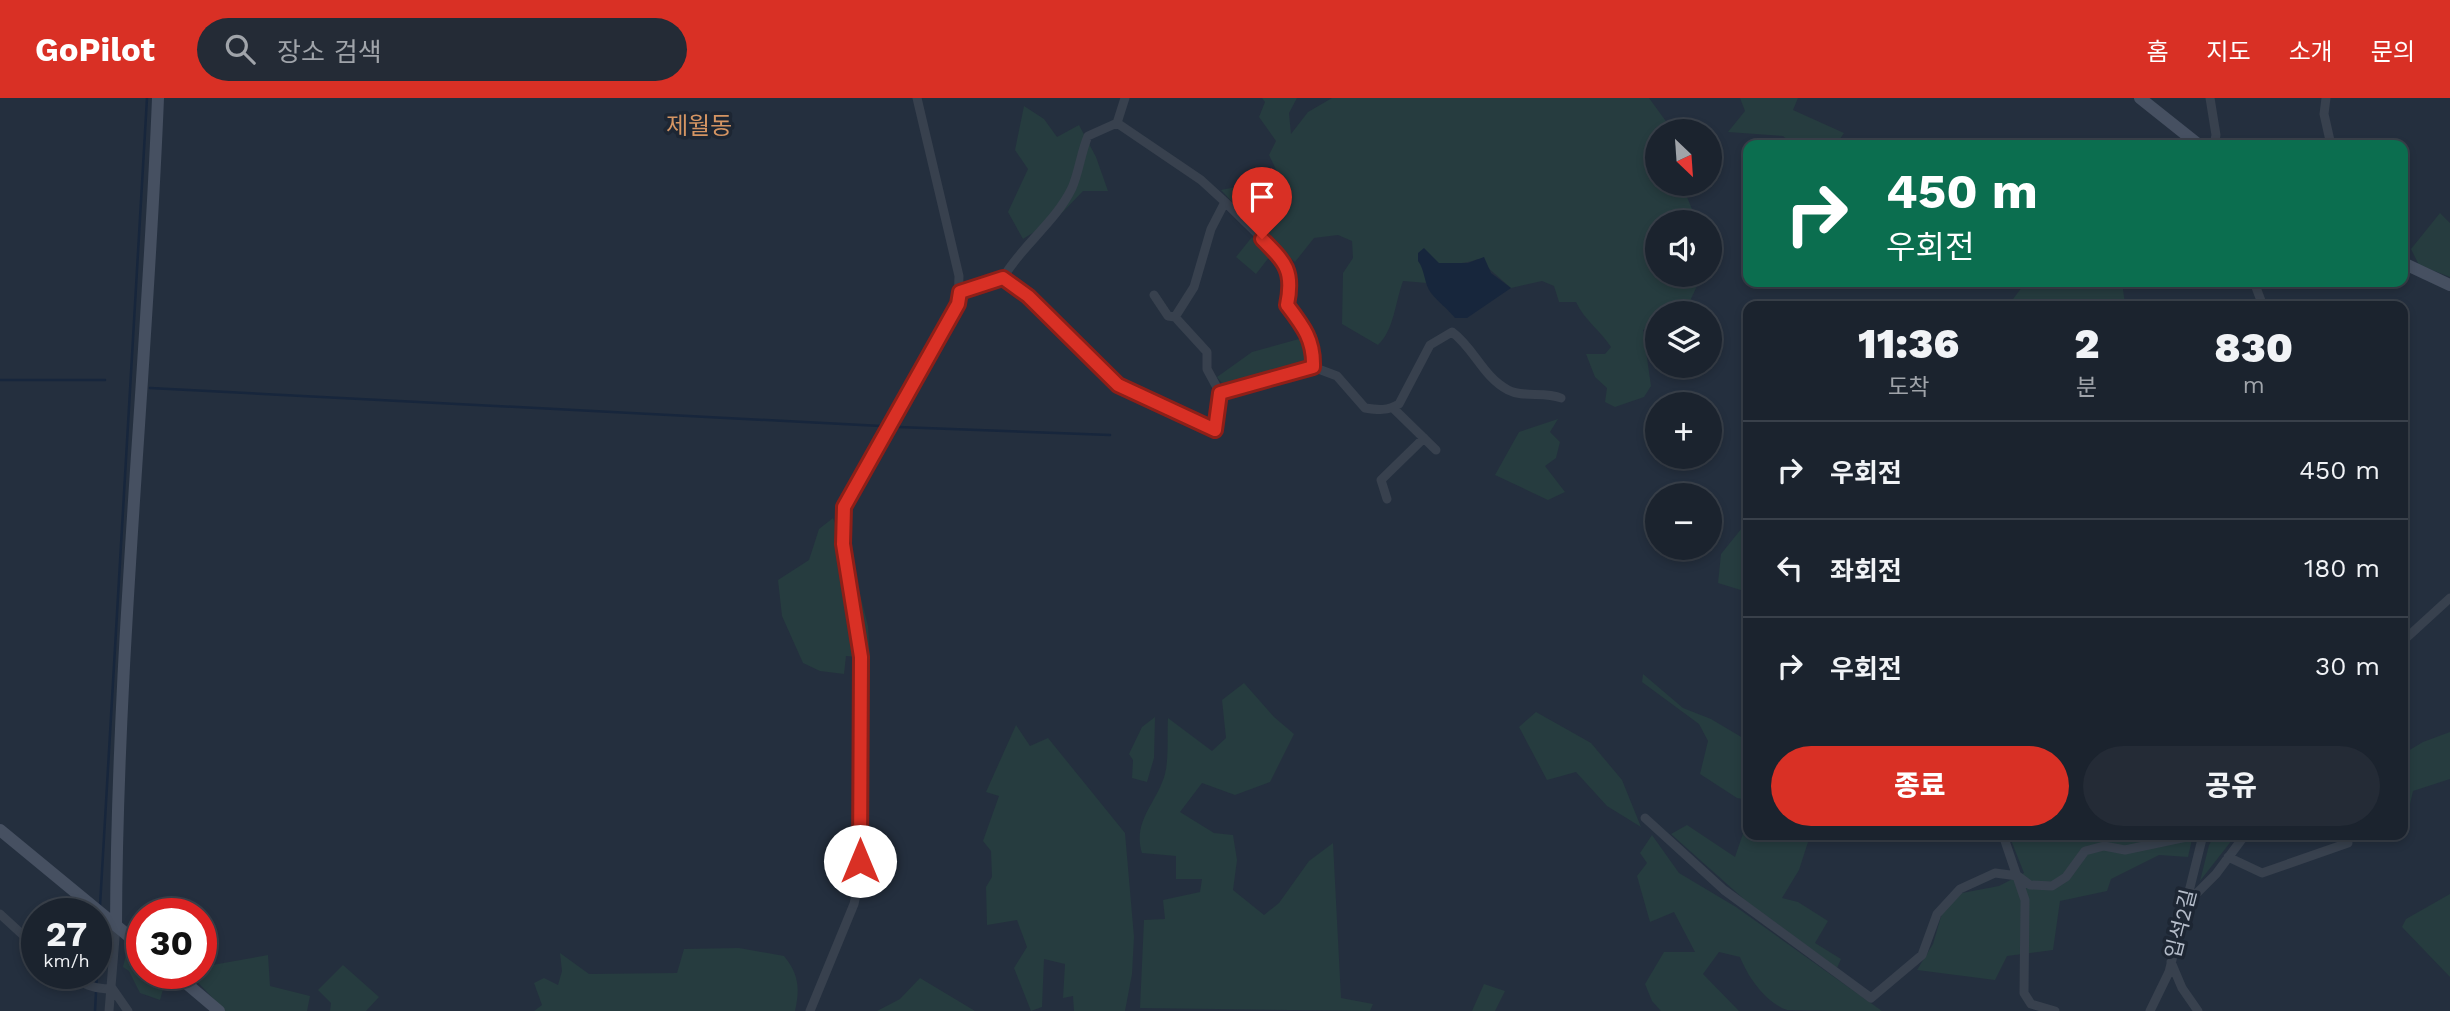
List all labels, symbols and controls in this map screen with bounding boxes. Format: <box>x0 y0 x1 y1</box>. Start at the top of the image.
search box <box>197 18 687 81</box>
text: GoPilot <box>35 30 155 69</box>
icon: search <box>221 30 259 68</box>
text: 장소 검색 <box>277 37 382 67</box>
text: 홈 <box>2146 38 2168 66</box>
text: 지도 <box>2206 38 2251 66</box>
text: 소개 <box>2289 38 2333 66</box>
text: 문의 <box>2371 38 2415 66</box>
district label: 제월동 <box>666 112 732 140</box>
north arrow <box>1645 119 1722 196</box>
map controls <box>1645 119 1722 560</box>
text: 450 m <box>1886 162 2038 220</box>
pin <box>1232 167 1292 239</box>
icon: right <box>1771 168 1862 259</box>
icon: arrive <box>1243 178 1281 216</box>
button: sound <box>1645 210 1722 287</box>
text: 우회전 <box>1886 228 1974 266</box>
button: layers <box>1645 301 1722 378</box>
text: 11:36 <box>1858 319 1959 368</box>
text: 2 <box>2074 319 2099 368</box>
text: 830 <box>2214 323 2293 372</box>
text: m <box>2243 372 2265 399</box>
text: 도착 <box>1887 374 1930 401</box>
text: 분 <box>2076 374 2097 401</box>
button: + <box>1645 392 1722 469</box>
icon: right <box>1771 451 1809 489</box>
text: 450 m <box>2299 455 2380 485</box>
text: 우회전 <box>1830 458 1902 488</box>
button: − <box>1645 483 1722 560</box>
icon: left <box>1771 549 1809 587</box>
text: 180 m <box>2304 553 2380 583</box>
text: 좌회전 <box>1830 556 1902 586</box>
icon: right <box>1771 647 1809 685</box>
text: 30 m <box>2315 651 2380 681</box>
text: 우회전 <box>1830 654 1902 684</box>
button: 종료 <box>1771 746 2069 826</box>
button: 공유 <box>2083 746 2380 826</box>
position arrow <box>823 824 897 898</box>
street label: 입석2길 <box>2160 887 2201 961</box>
speed limit sign: 30 <box>126 898 217 989</box>
text: 27 <box>46 913 87 955</box>
text: km/h <box>43 950 90 971</box>

